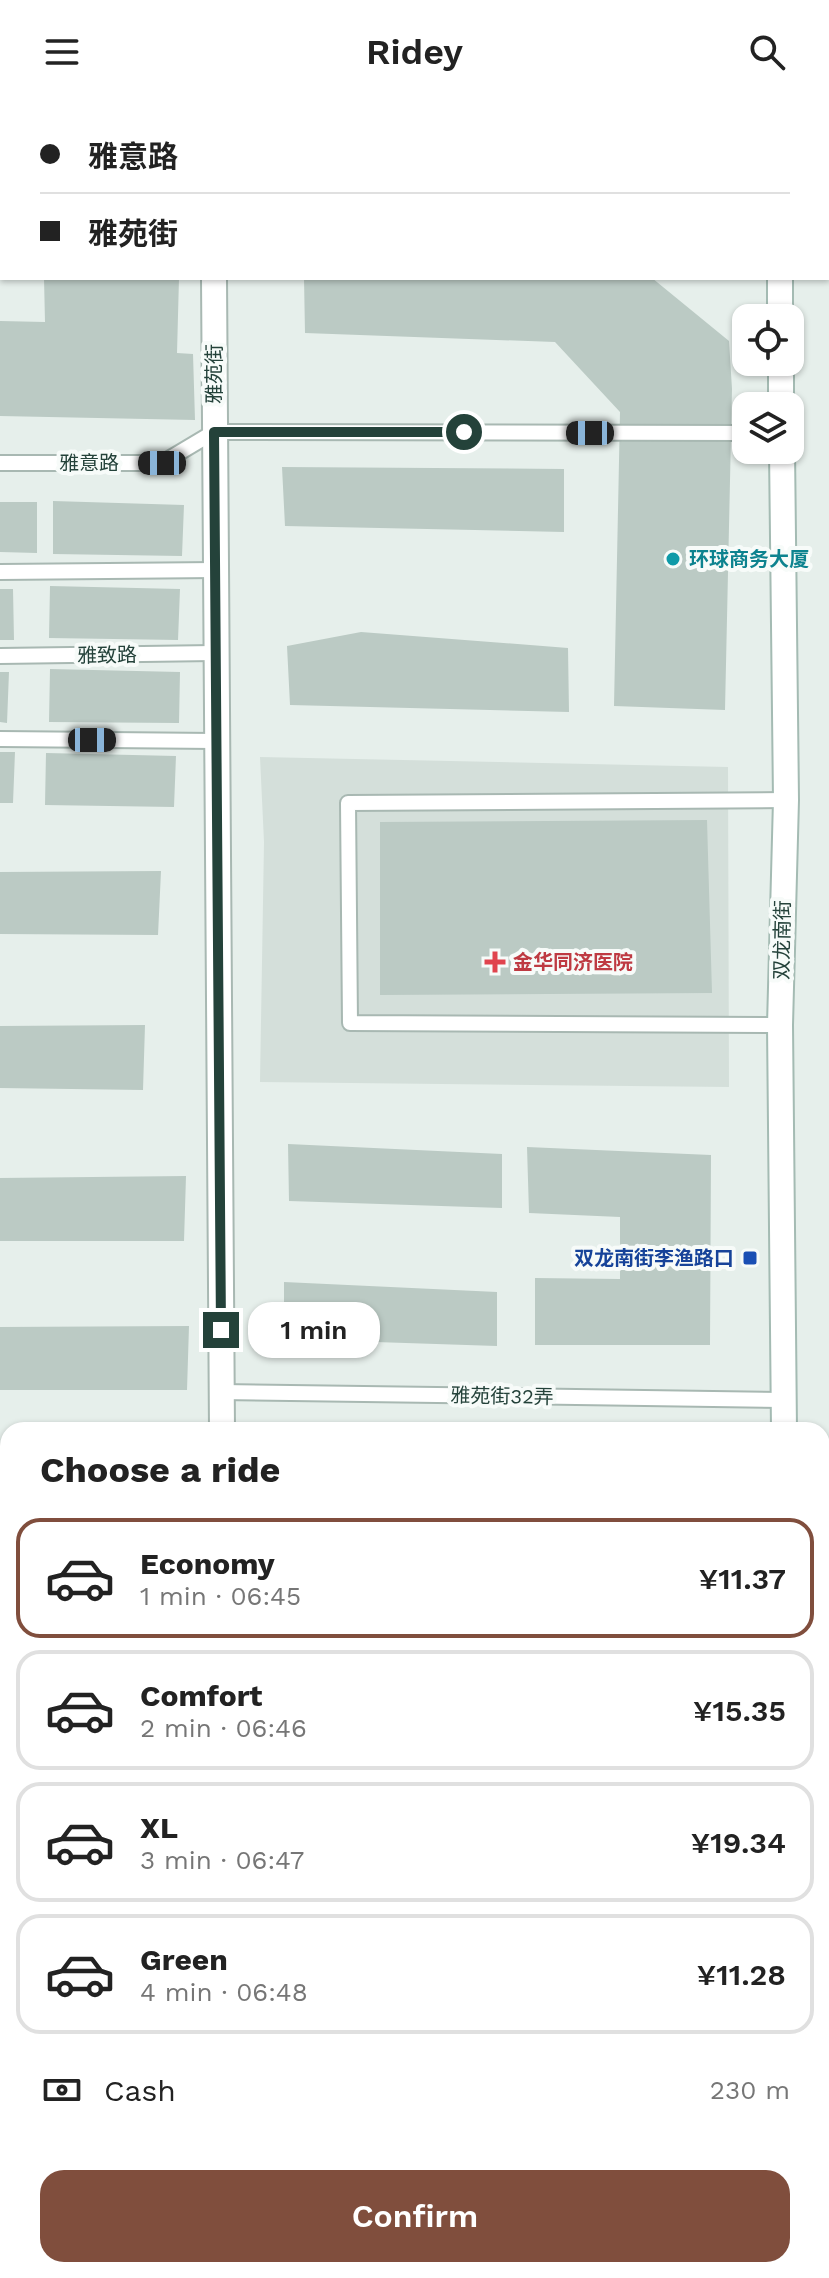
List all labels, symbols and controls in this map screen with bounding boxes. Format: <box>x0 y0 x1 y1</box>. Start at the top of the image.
icon: menu <box>40 30 84 74</box>
icon: search <box>745 30 789 74</box>
text: Ridey <box>366 31 463 73</box>
text: 雅意路 <box>88 139 178 174</box>
text: 雅苑街 <box>88 216 178 251</box>
map controls <box>732 304 804 464</box>
button: locate <box>732 304 804 376</box>
street label: 雅苑街 <box>202 344 226 404</box>
button: layers <box>732 392 804 464</box>
route start <box>446 414 482 450</box>
car <box>566 421 614 445</box>
street label: 雅意路 <box>59 451 119 475</box>
car <box>138 451 186 475</box>
place label: 环球商务大厦 <box>689 547 809 571</box>
marker: 环球商务大厦 <box>664 550 682 568</box>
street label: 雅致路 <box>77 642 137 668</box>
car <box>68 728 116 752</box>
street label: 双龙南街 <box>769 900 795 980</box>
place label: 金华同济医院 <box>513 950 633 974</box>
marker: 金华同济医院 <box>484 951 506 973</box>
place label: 双龙南街李渔路口 <box>574 1246 734 1270</box>
marker: 双龙南街李渔路口 <box>741 1249 759 1267</box>
callout: 1 min <box>249 1302 381 1358</box>
route end <box>203 1312 239 1348</box>
text: 1 min <box>281 1315 347 1345</box>
street label: 雅苑街32弄 <box>450 1383 554 1409</box>
text: Choose a ride <box>40 1449 280 1491</box>
icon: car <box>44 1542 116 1614</box>
text: Economy <box>140 1546 275 1581</box>
text: ¥11.37 <box>699 1561 786 1596</box>
text: 1 min · 06:45 <box>140 1581 301 1611</box>
icon: car <box>44 1674 116 1746</box>
text: Comfort <box>140 1678 262 1713</box>
text: ¥15.35 <box>693 1693 786 1728</box>
text: 2 min · 06:46 <box>140 1713 307 1743</box>
icon: car <box>44 1806 116 1878</box>
text: XL <box>140 1810 178 1845</box>
text: ¥19.34 <box>691 1825 786 1860</box>
text: 3 min · 06:47 <box>140 1845 304 1875</box>
icon: car <box>44 1938 116 2010</box>
text: Green <box>140 1942 228 1977</box>
text: ¥11.28 <box>697 1957 786 1992</box>
text: 4 min · 06:48 <box>140 1977 308 2007</box>
icon: cash <box>40 2068 84 2112</box>
text: Cash <box>104 2073 176 2108</box>
text: 230 m <box>710 2075 790 2105</box>
button: Confirm <box>40 2170 790 2262</box>

